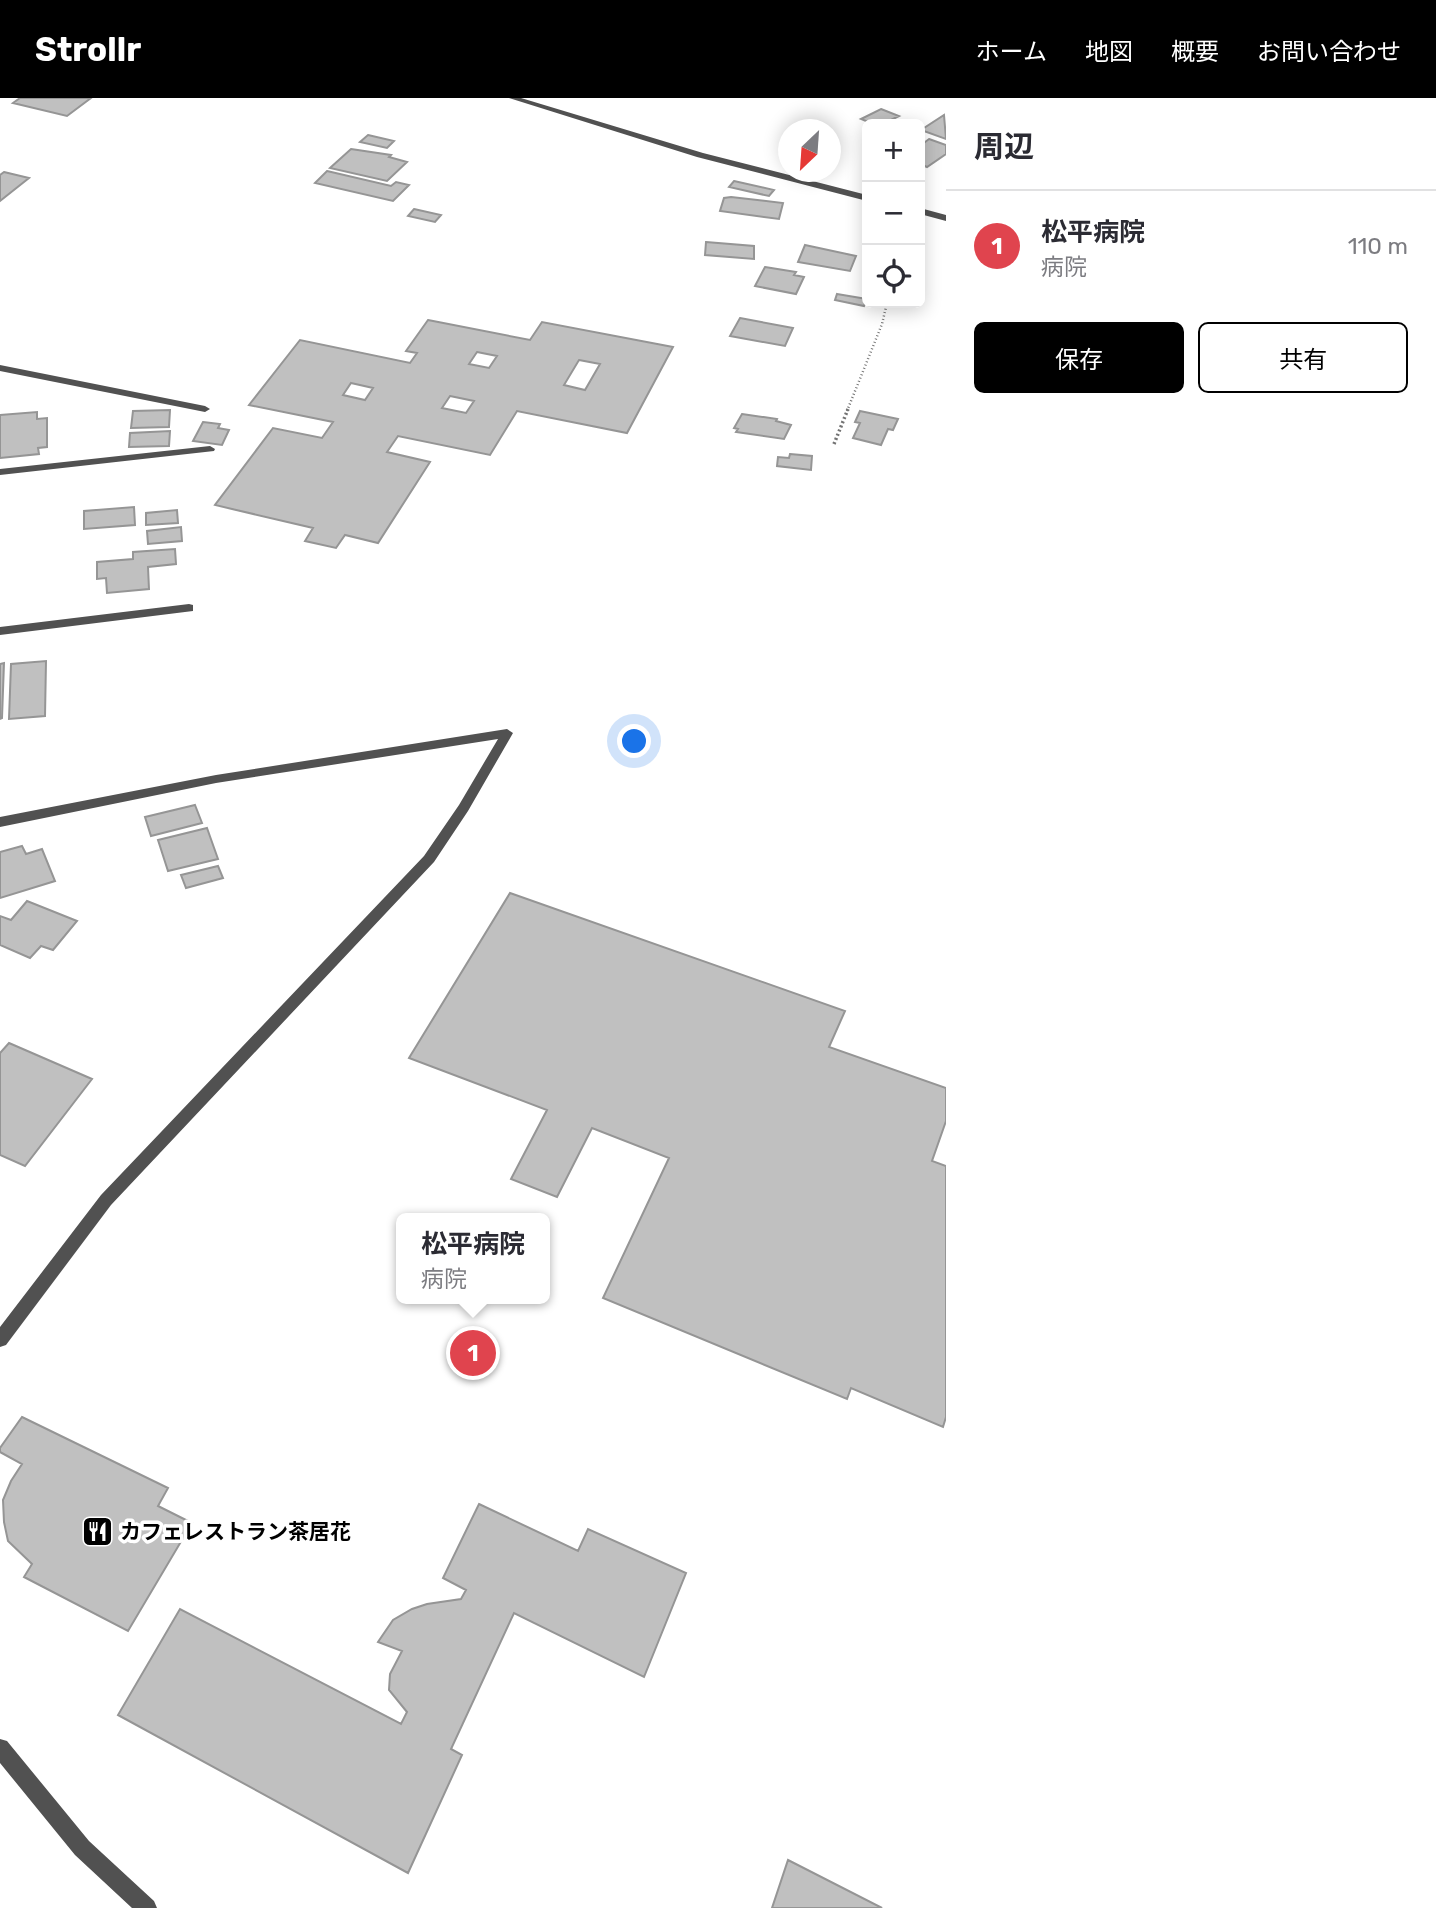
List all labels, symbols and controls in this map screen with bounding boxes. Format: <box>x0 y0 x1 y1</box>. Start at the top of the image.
text: Strollr <box>35 30 141 69</box>
text: ホーム <box>976 38 1047 66</box>
text: 地図 <box>1085 38 1133 66</box>
text: 概要 <box>1171 38 1219 66</box>
text: お問い合わせ <box>1257 38 1401 66</box>
north arrow <box>778 119 841 182</box>
map controls <box>862 119 925 308</box>
button: + <box>862 119 925 182</box>
text: 周辺 <box>974 129 1034 165</box>
button: − <box>862 182 925 245</box>
text: 松平病院 <box>1041 217 1145 248</box>
text: 1 <box>991 232 1003 260</box>
text: 110 m <box>1348 232 1408 260</box>
button: locate <box>862 245 925 308</box>
text: 病院 <box>1041 253 1087 281</box>
button: 保存 <box>974 322 1184 393</box>
button: 共有 <box>1198 322 1408 393</box>
your location <box>617 724 651 758</box>
popup <box>396 1213 550 1304</box>
text: 松平病院 <box>421 1229 525 1260</box>
text: 病院 <box>421 1265 467 1293</box>
pin: 1 <box>450 1327 496 1379</box>
restaurant icon: カフェレストラン茶居花 <box>80 1515 114 1549</box>
place label: カフェレストラン茶居花 <box>120 1519 351 1544</box>

